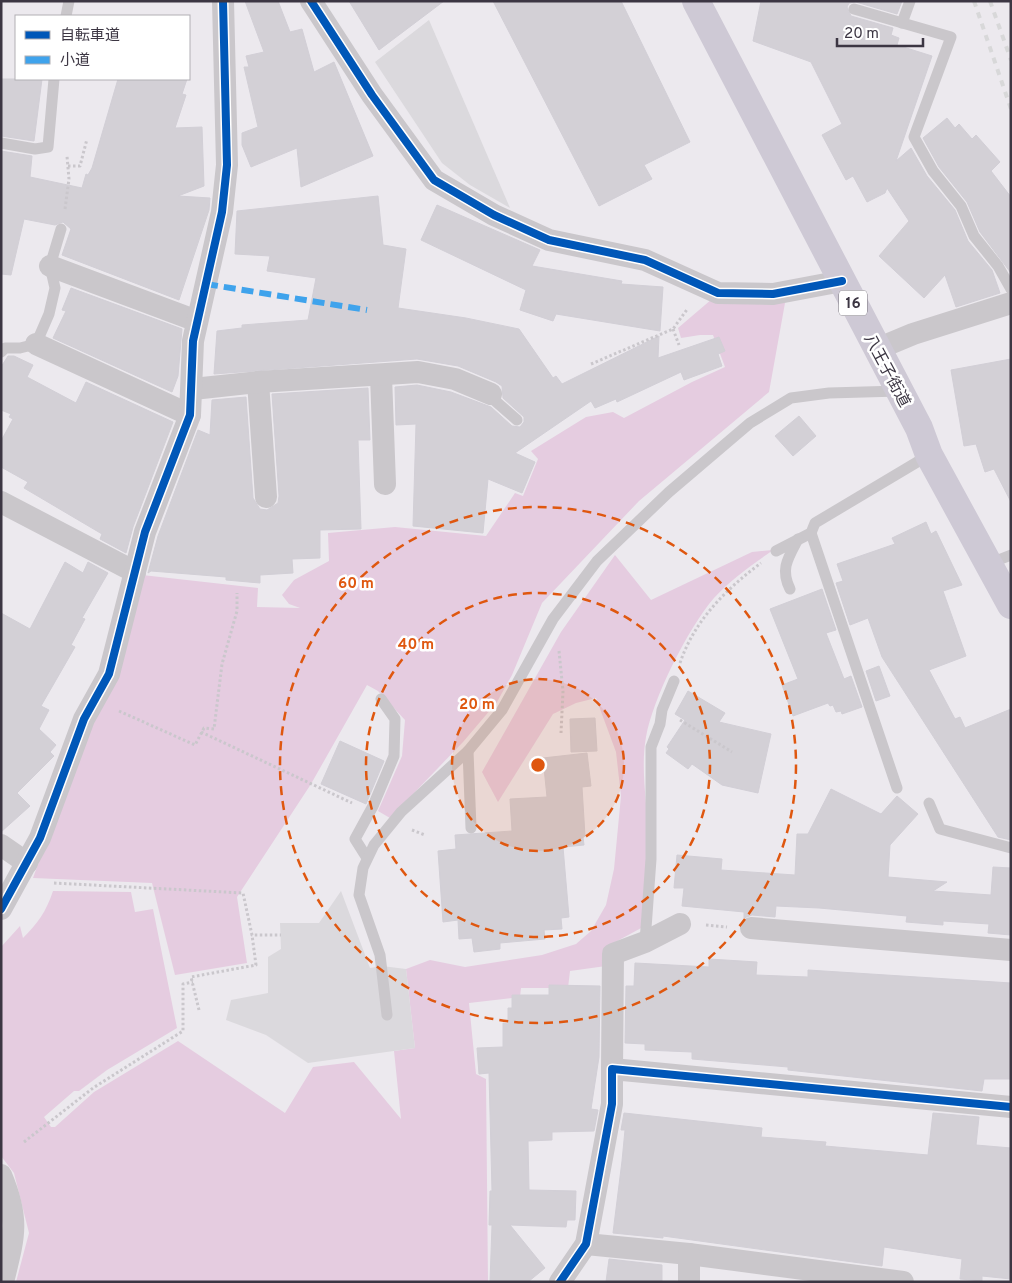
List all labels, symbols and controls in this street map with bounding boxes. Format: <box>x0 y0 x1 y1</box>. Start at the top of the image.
legend <box>15 15 190 80</box>
scale bar <box>837 15 923 47</box>
text: 20 m <box>844 25 879 44</box>
text: 自転車道 <box>60 27 120 46</box>
text: 小道 <box>60 52 90 71</box>
road number: 16 <box>839 290 867 316</box>
street label: 八王子街道 <box>859 331 914 411</box>
text: 60 m <box>338 575 374 594</box>
text: 40 m <box>398 636 434 655</box>
text: 20 m <box>459 696 495 715</box>
centre of rings <box>529 756 547 774</box>

